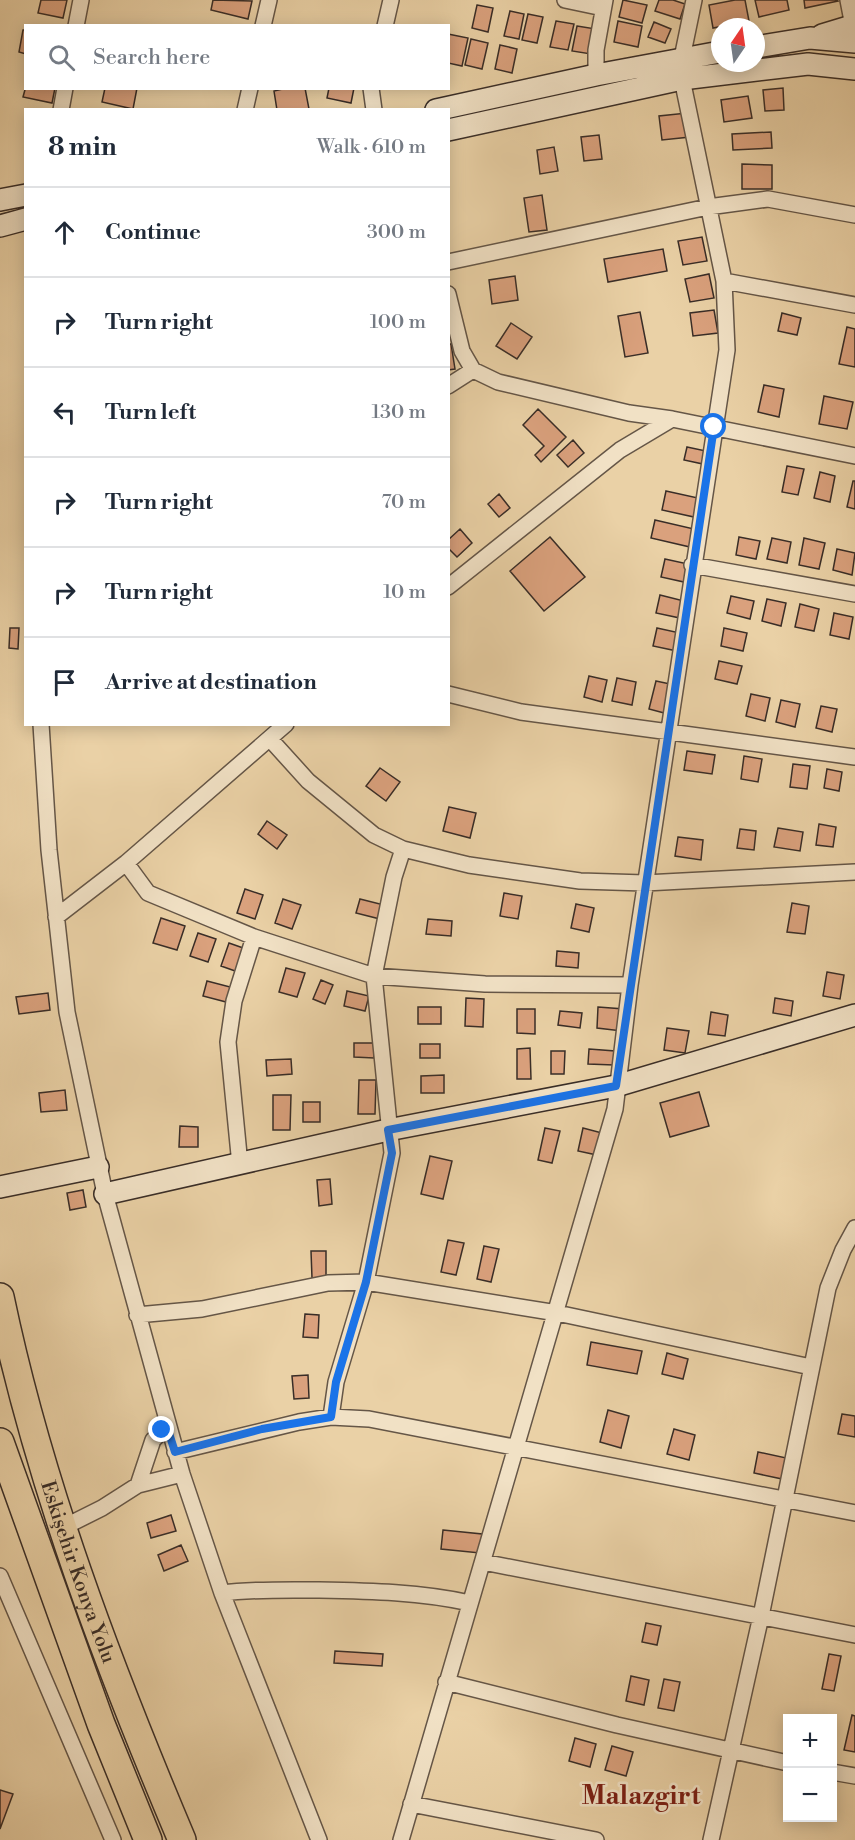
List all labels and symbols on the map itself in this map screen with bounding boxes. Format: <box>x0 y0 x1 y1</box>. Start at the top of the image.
north arrow <box>711 18 765 72</box>
route start <box>700 413 726 439</box>
route end <box>148 1416 174 1442</box>
street label: Eskişehir Konya Yolu <box>34 1478 121 1668</box>
district label: Malazgirt <box>581 1780 701 1812</box>

